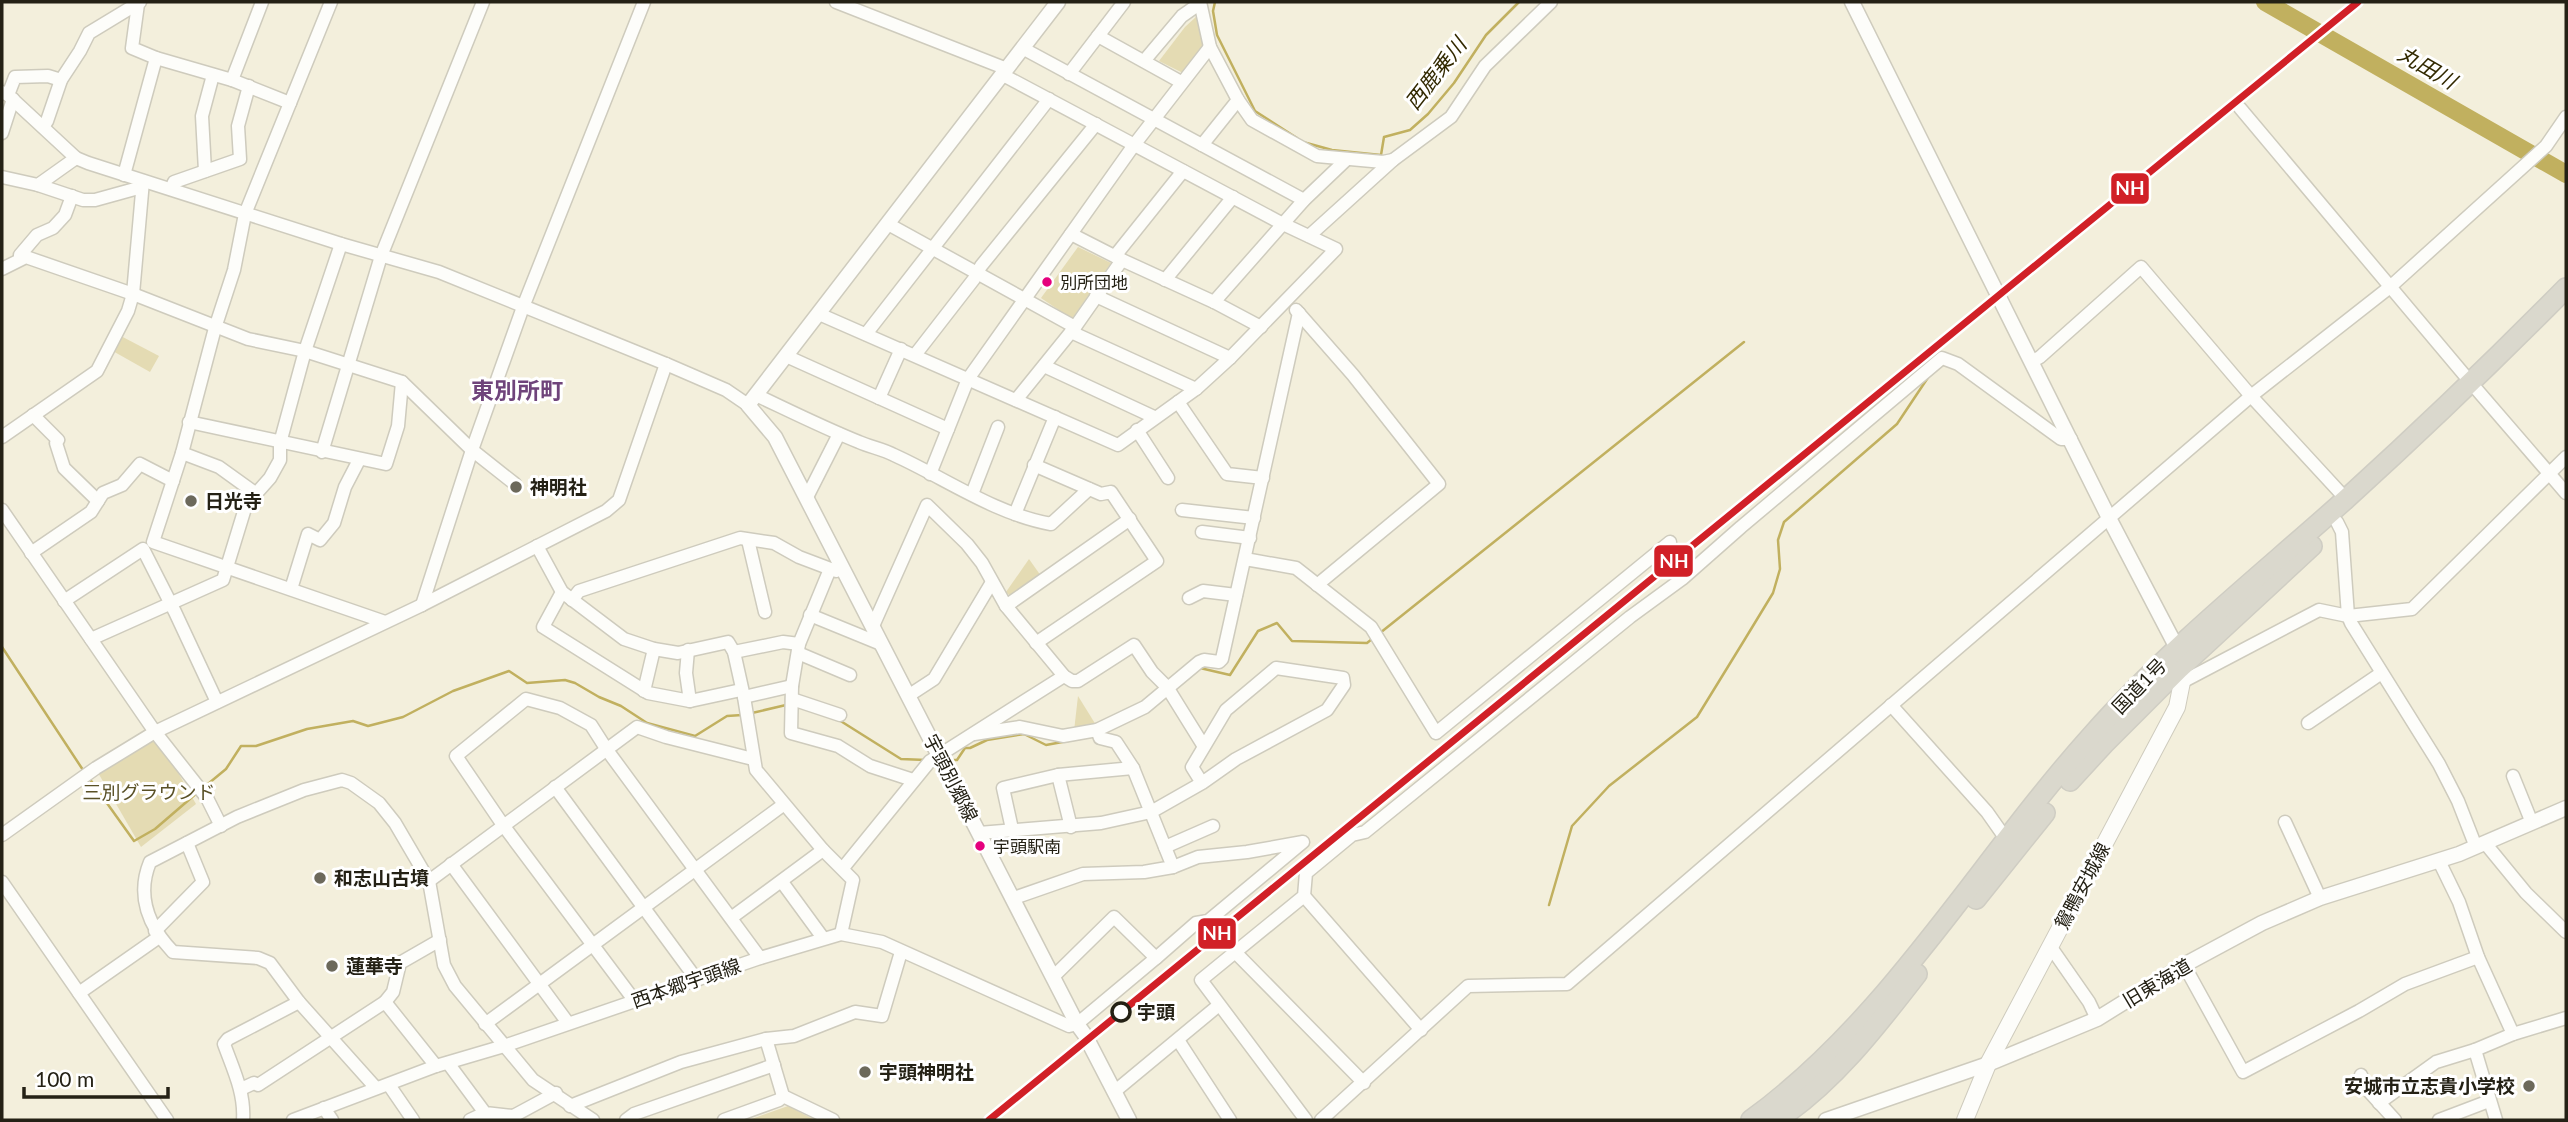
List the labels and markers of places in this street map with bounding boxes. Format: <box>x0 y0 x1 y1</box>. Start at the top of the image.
place label: 別所団地 <box>1060 272 1128 293</box>
marker: 別所団地 <box>1040 275 1054 289</box>
place label: 神明社 <box>530 475 587 498</box>
marker: 神明社 <box>508 479 524 495</box>
place label: 日光寺 <box>205 489 262 512</box>
marker: 日光寺 <box>183 493 199 509</box>
place label: 宇頭駅南 <box>993 836 1061 857</box>
marker: 宇頭駅南 <box>973 839 987 853</box>
place label: 和志山古墳 <box>334 866 429 889</box>
marker: 和志山古墳 <box>312 870 328 886</box>
place label: 蓮華寺 <box>346 954 403 977</box>
marker: 蓮華寺 <box>324 958 340 974</box>
place label: 宇頭 <box>1137 1000 1175 1023</box>
marker: 宇頭 <box>1111 1002 1131 1022</box>
place label: 宇頭神明社 <box>879 1060 974 1083</box>
marker: 宇頭神明社 <box>857 1064 873 1080</box>
place label: 安城市立志貴小学校 <box>2344 1074 2515 1097</box>
marker: 安城市立志貴小学校 <box>2521 1078 2537 1094</box>

